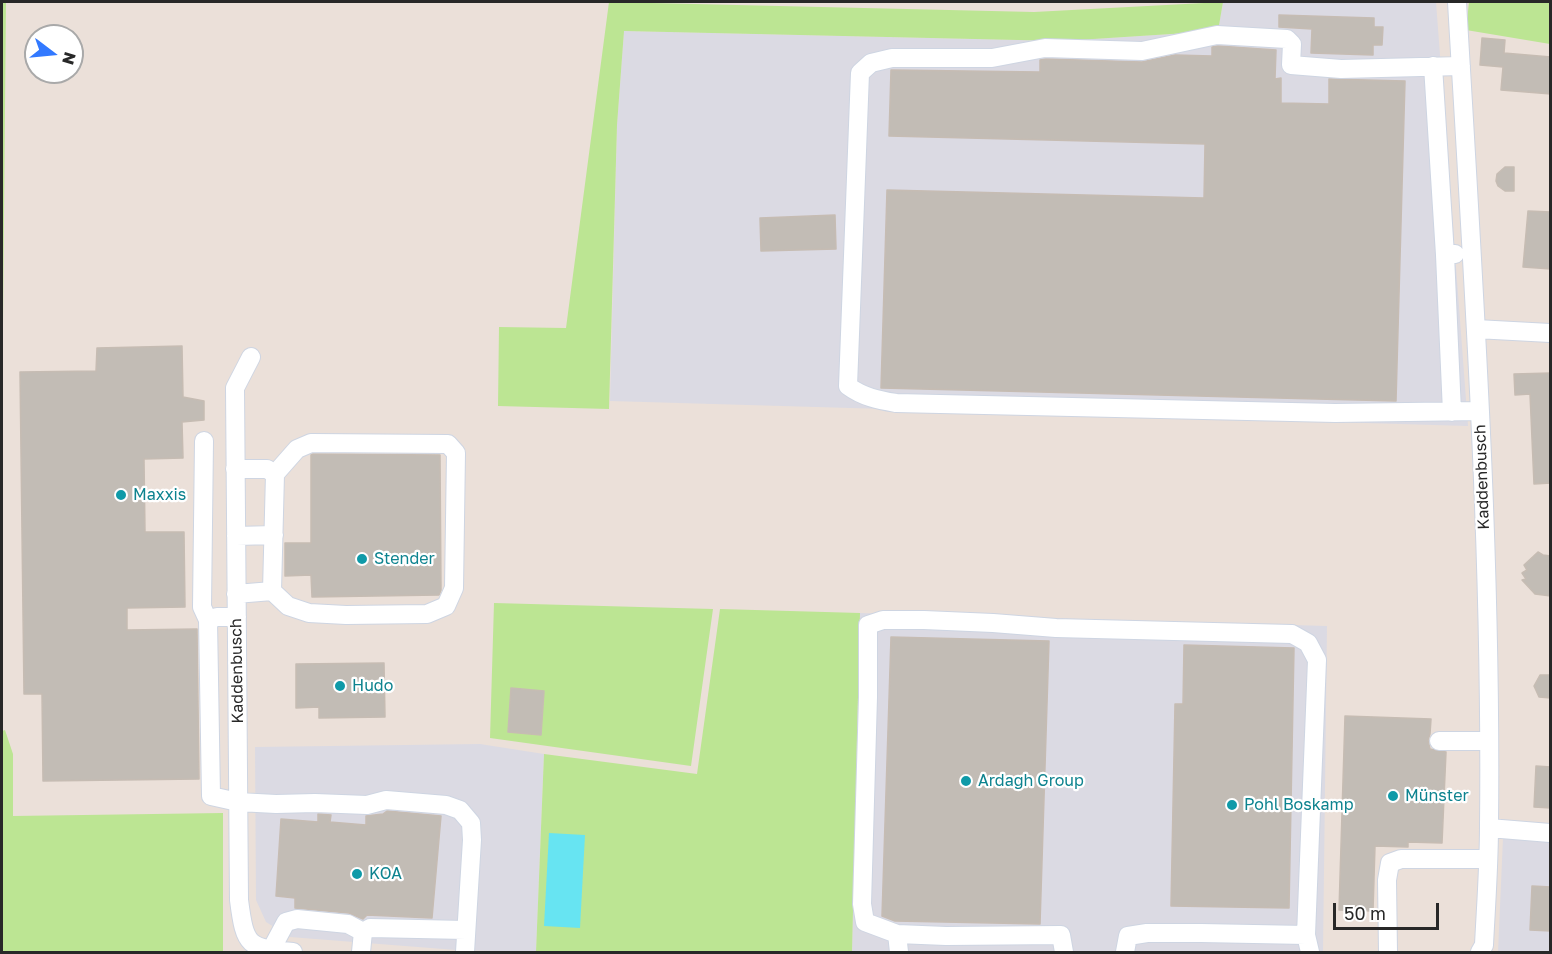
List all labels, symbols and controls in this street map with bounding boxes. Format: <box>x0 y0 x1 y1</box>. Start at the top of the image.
north arrow <box>24 24 84 84</box>
text: N <box>58 50 81 67</box>
street label: Kaddenbusch <box>1471 424 1493 530</box>
place label: Maxxis <box>133 485 186 505</box>
marker: Maxxis <box>114 488 128 502</box>
place label: Stender <box>374 549 435 569</box>
marker: Stender <box>355 552 369 566</box>
street label: Kaddenbusch <box>226 618 248 724</box>
place label: Hudo <box>352 676 393 696</box>
marker: Hudo <box>333 679 347 693</box>
place label: Ardagh Group <box>978 771 1084 791</box>
marker: Ardagh Group <box>959 774 973 788</box>
place label: Münster <box>1405 786 1469 806</box>
marker: Münster <box>1386 789 1400 803</box>
place label: Pohl Boskamp <box>1244 795 1354 815</box>
marker: Pohl Boskamp <box>1225 798 1239 812</box>
place label: KOA <box>369 864 402 884</box>
marker: KOA <box>350 867 364 881</box>
scale bar <box>1336 891 1442 929</box>
text: 50 m <box>1344 902 1386 924</box>

